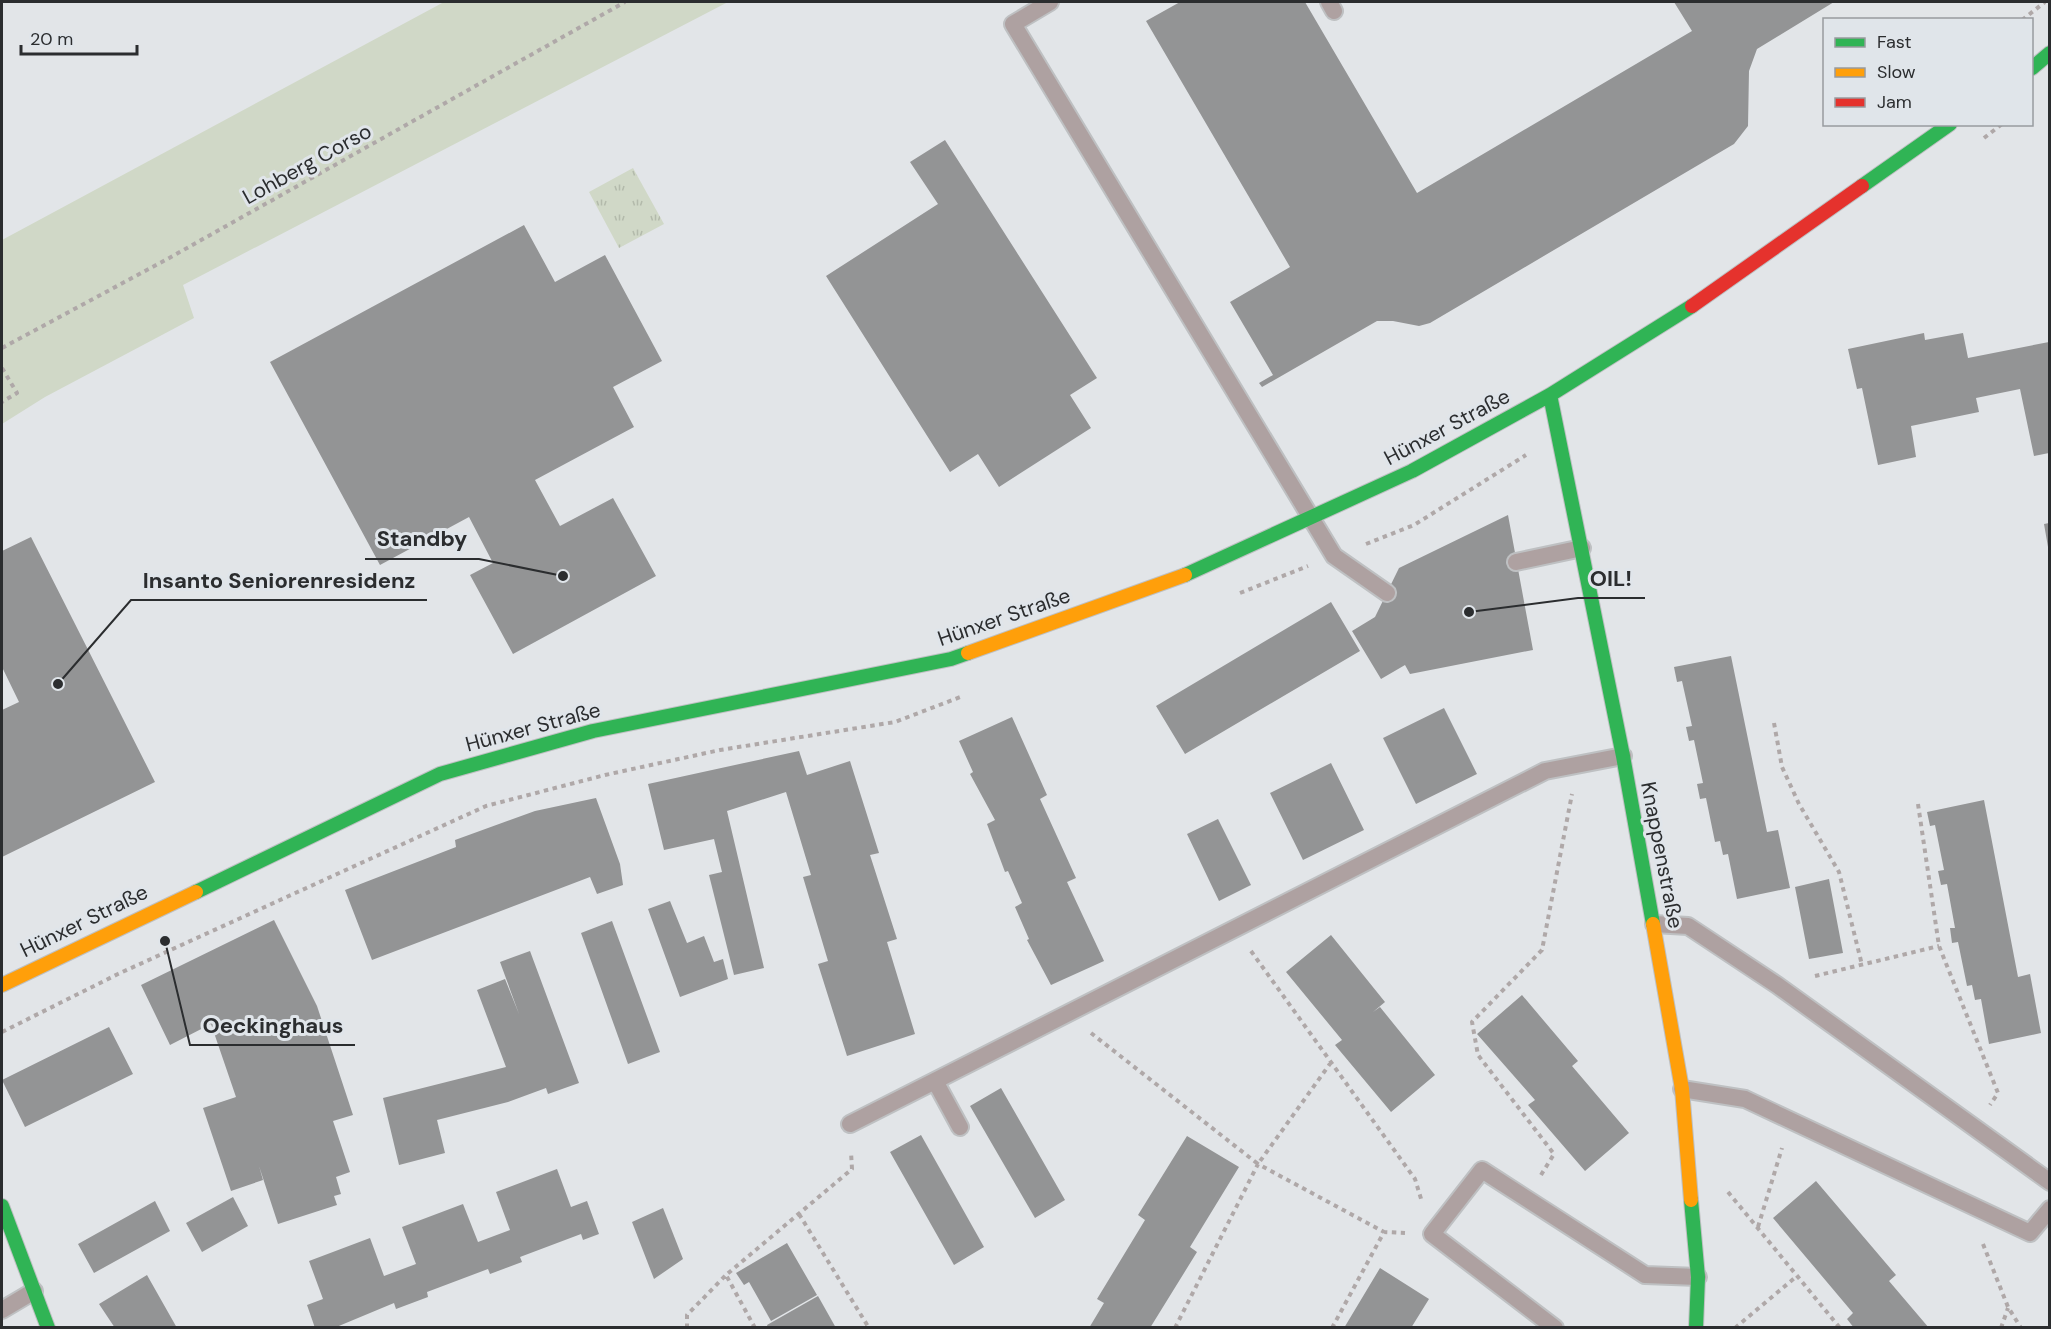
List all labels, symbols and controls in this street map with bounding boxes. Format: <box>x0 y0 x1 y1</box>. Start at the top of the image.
scale bar <box>21 18 136 56</box>
legend <box>1823 18 2033 126</box>
text: 20 m <box>30 27 73 51</box>
text: Fast <box>1877 30 1912 54</box>
text: Slow <box>1877 60 1916 84</box>
text: Jam <box>1877 90 1912 114</box>
street label: Lohberg Corso <box>238 117 376 211</box>
street label: Hünxer Straße <box>1379 382 1515 472</box>
callout: Standby <box>365 519 479 559</box>
text: Standby <box>377 524 467 553</box>
callout: OIL! <box>1578 558 1645 598</box>
callout: Insanto Seniorenresidenz <box>131 560 427 600</box>
text: OIL! <box>1590 564 1632 593</box>
text: Insanto Seniorenresidenz <box>143 566 415 595</box>
street label: Hünxer Straße <box>934 581 1074 653</box>
street label: Hünxer Straße <box>462 696 604 758</box>
street label: Knappenstraße <box>1634 779 1690 931</box>
street label: Hünxer Straße <box>15 878 153 964</box>
callout: Oeckinghaus <box>190 1005 355 1045</box>
text: Oeckinghaus <box>202 1011 344 1040</box>

